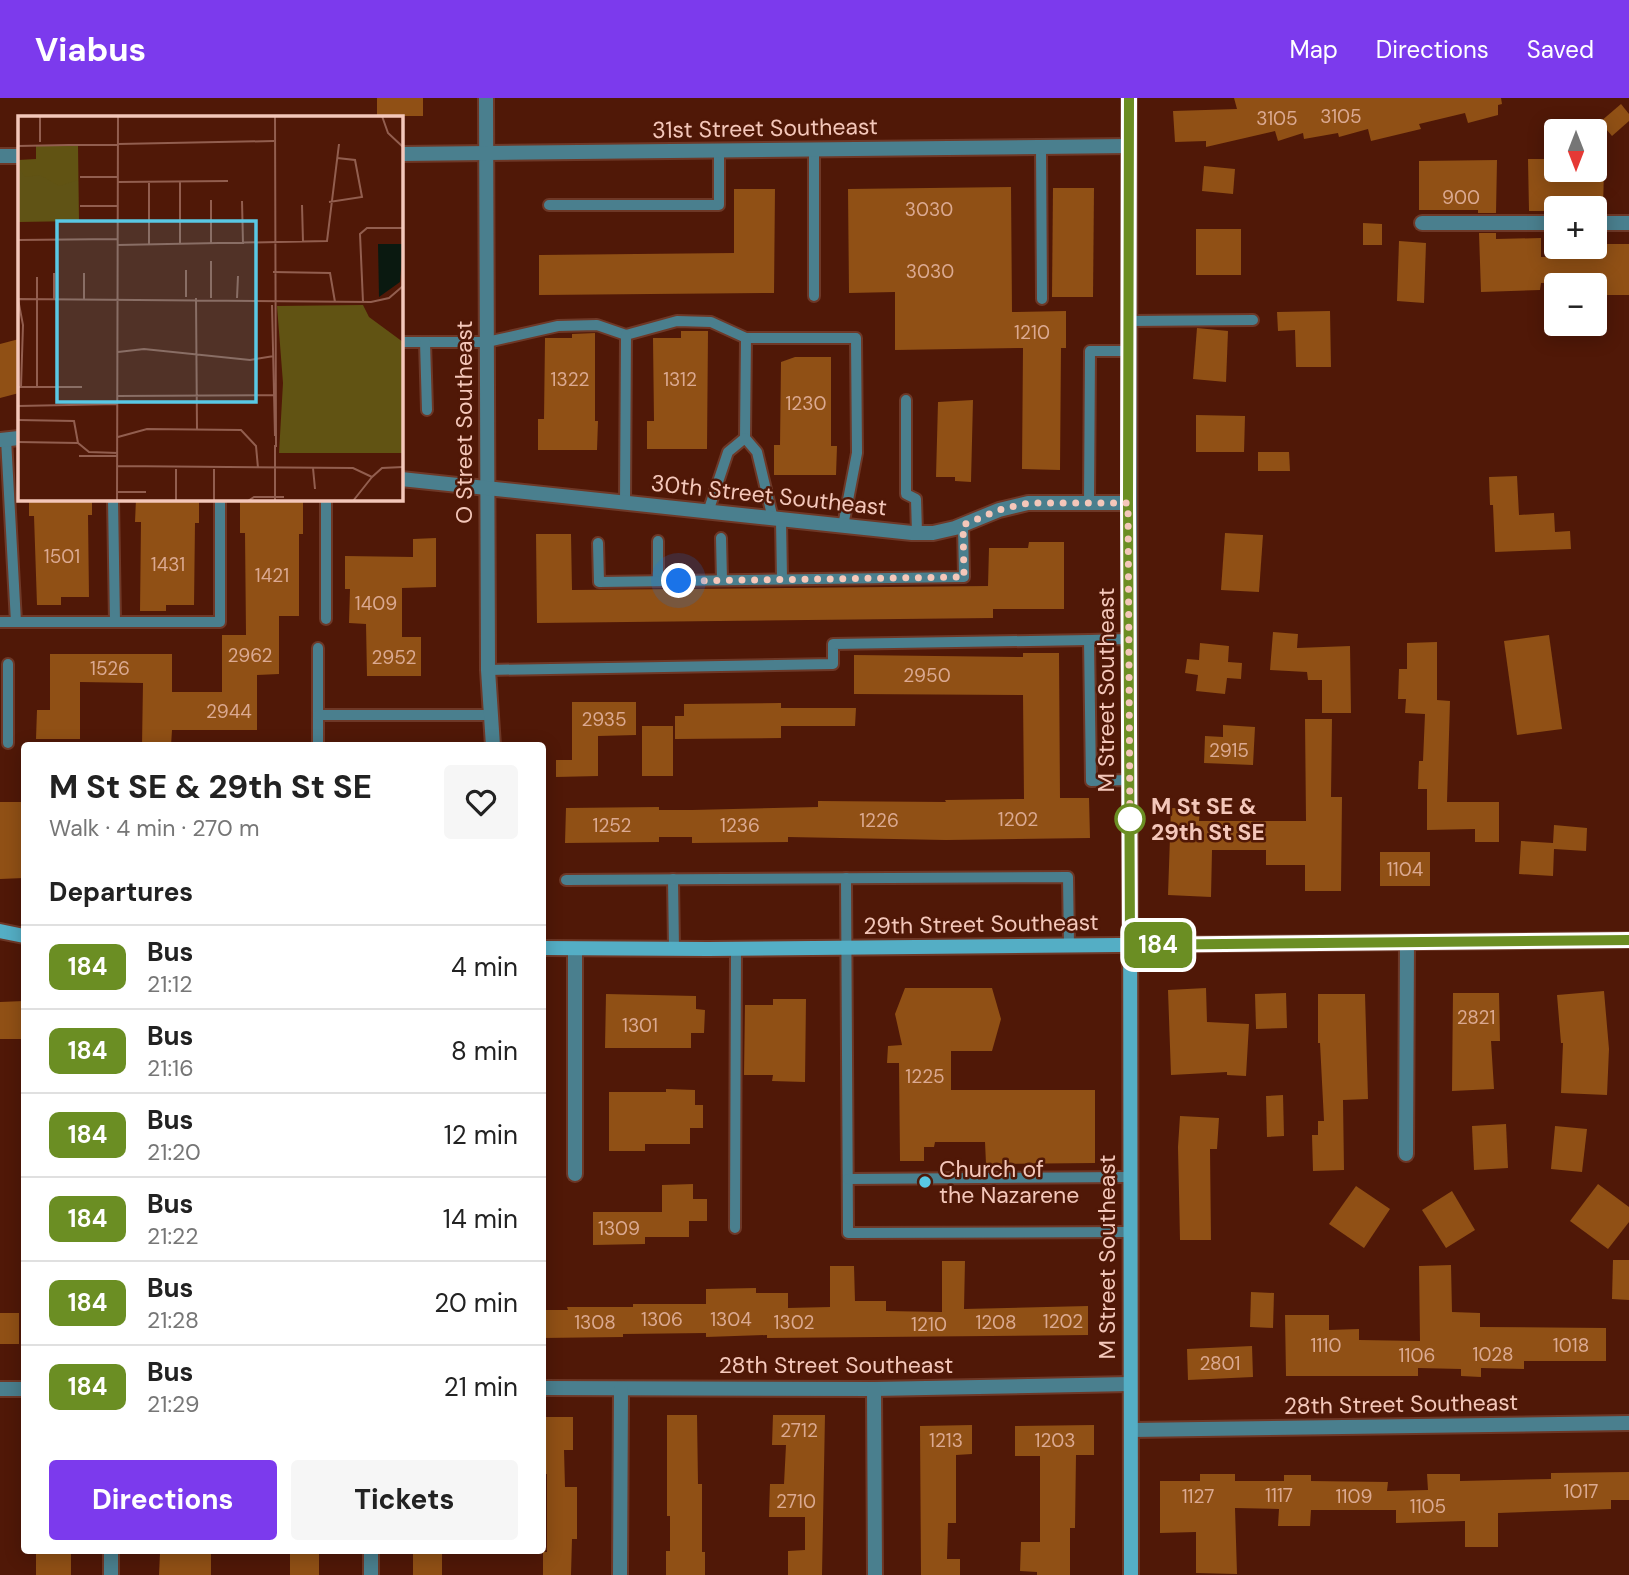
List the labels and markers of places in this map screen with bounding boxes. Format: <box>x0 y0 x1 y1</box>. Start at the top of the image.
place label: M St SE & 29th St SE <box>1151 791 1265 847</box>
marker: M St SE & 29th St SE <box>1115 804 1145 834</box>
place label: Church of the Nazarene <box>939 1154 1079 1210</box>
marker: Church of the Nazarene <box>917 1174 933 1190</box>

